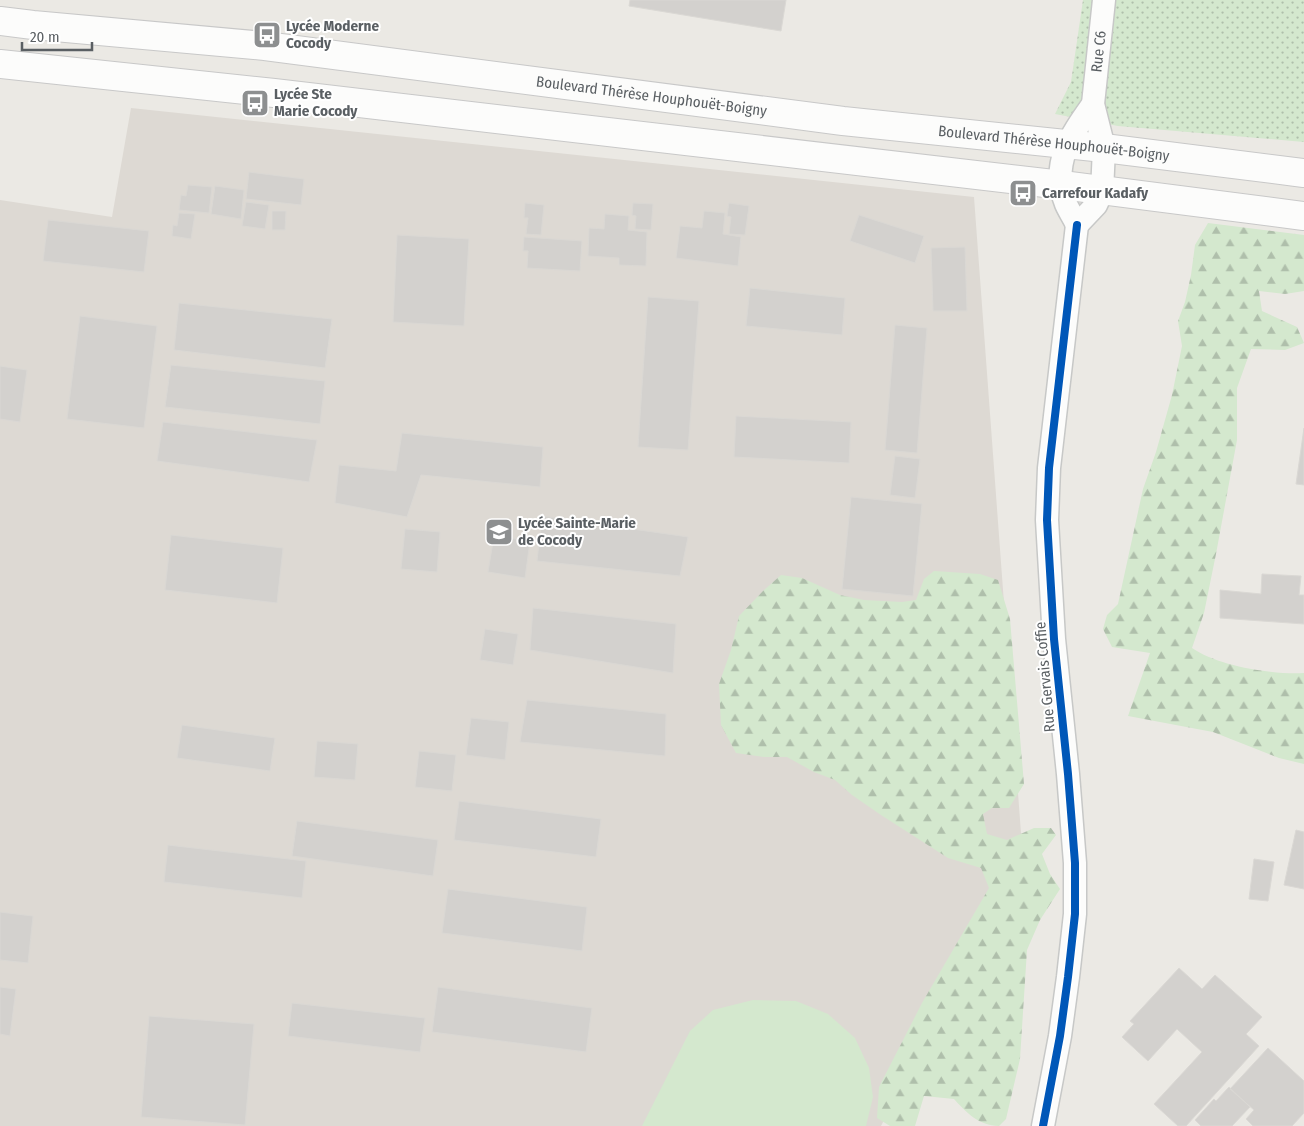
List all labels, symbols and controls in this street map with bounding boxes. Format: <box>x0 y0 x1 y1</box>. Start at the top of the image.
place label: Lycée Moderne Cocody <box>286 17 379 52</box>
scale bar <box>22 20 92 52</box>
bus stop icon: Lycée Moderne Cocody <box>252 20 282 50</box>
text: 20 m <box>30 28 60 46</box>
street label: Rue C6 <box>1087 30 1110 73</box>
street label: Boulevard Thérèse Houphouët-Boigny <box>535 72 768 120</box>
place label: Lycée Ste Marie Cocody <box>274 85 358 120</box>
bus stop icon: Lycée Ste Marie Cocody <box>240 88 270 118</box>
street label: Boulevard Thérèse Houphouët-Boigny <box>937 122 1171 165</box>
bus stop icon: Carrefour Kadafy <box>1008 178 1038 208</box>
place label: Carrefour Kadafy <box>1042 184 1149 202</box>
place label: Lycée Sainte-Marie de Cocody <box>518 514 636 549</box>
school or university icon: Lycée Sainte-Marie de Cocody <box>484 517 514 547</box>
street label: Rue Gervais Coffie <box>1031 621 1059 733</box>

